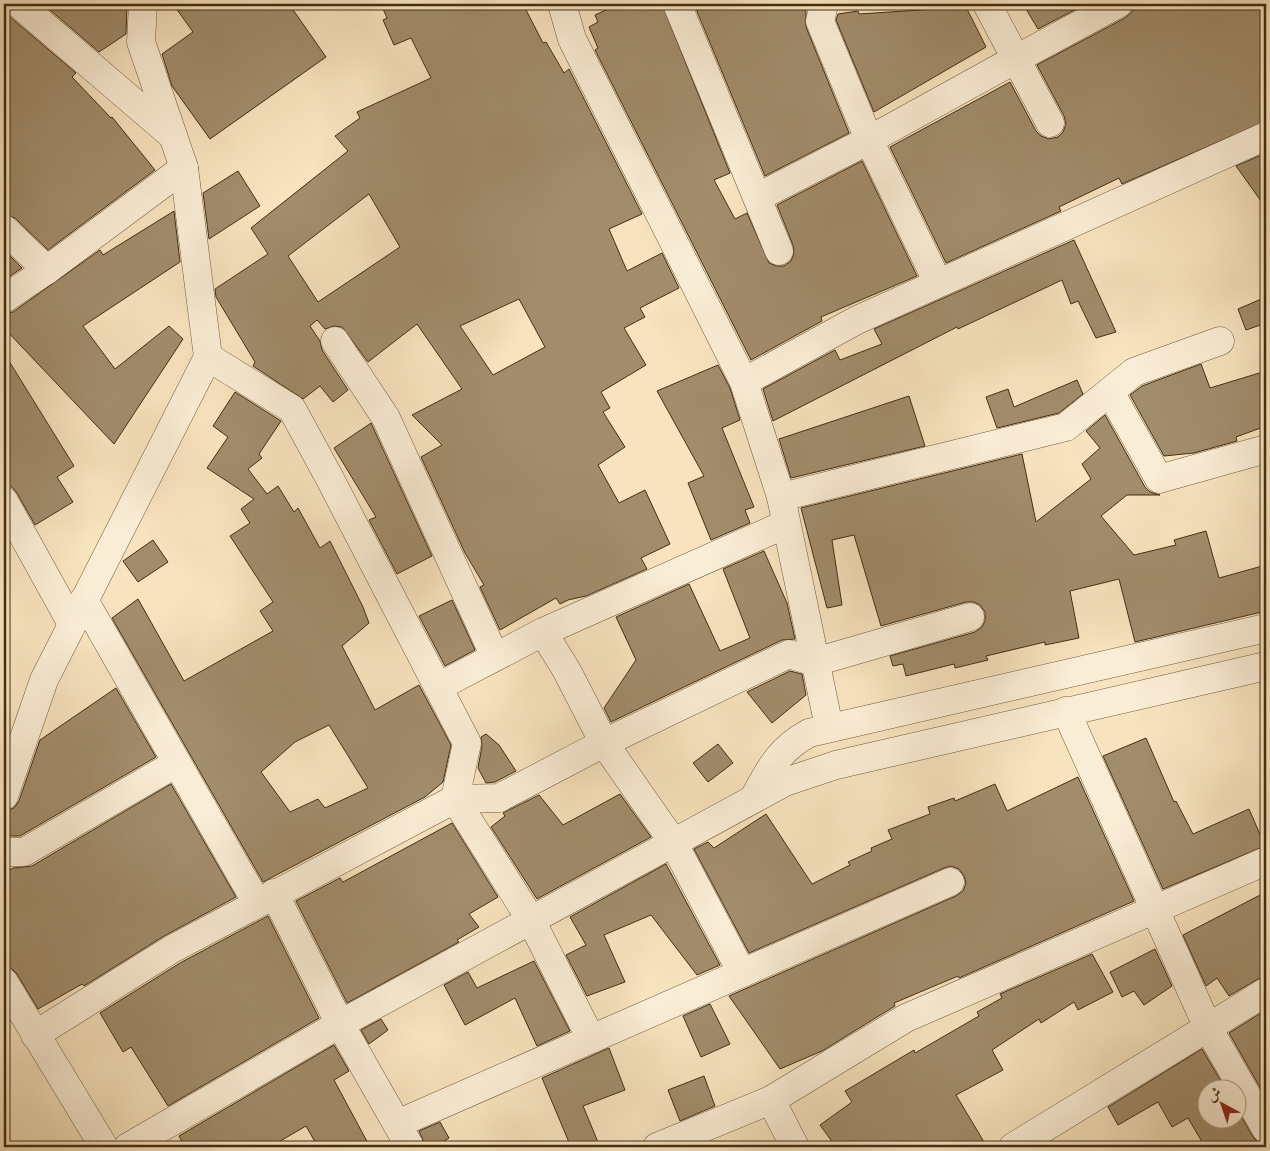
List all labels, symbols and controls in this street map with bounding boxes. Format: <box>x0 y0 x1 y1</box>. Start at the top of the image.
north arrow <box>1198 1078 1248 1128</box>
text: ش <box>1203 1083 1225 1105</box>

